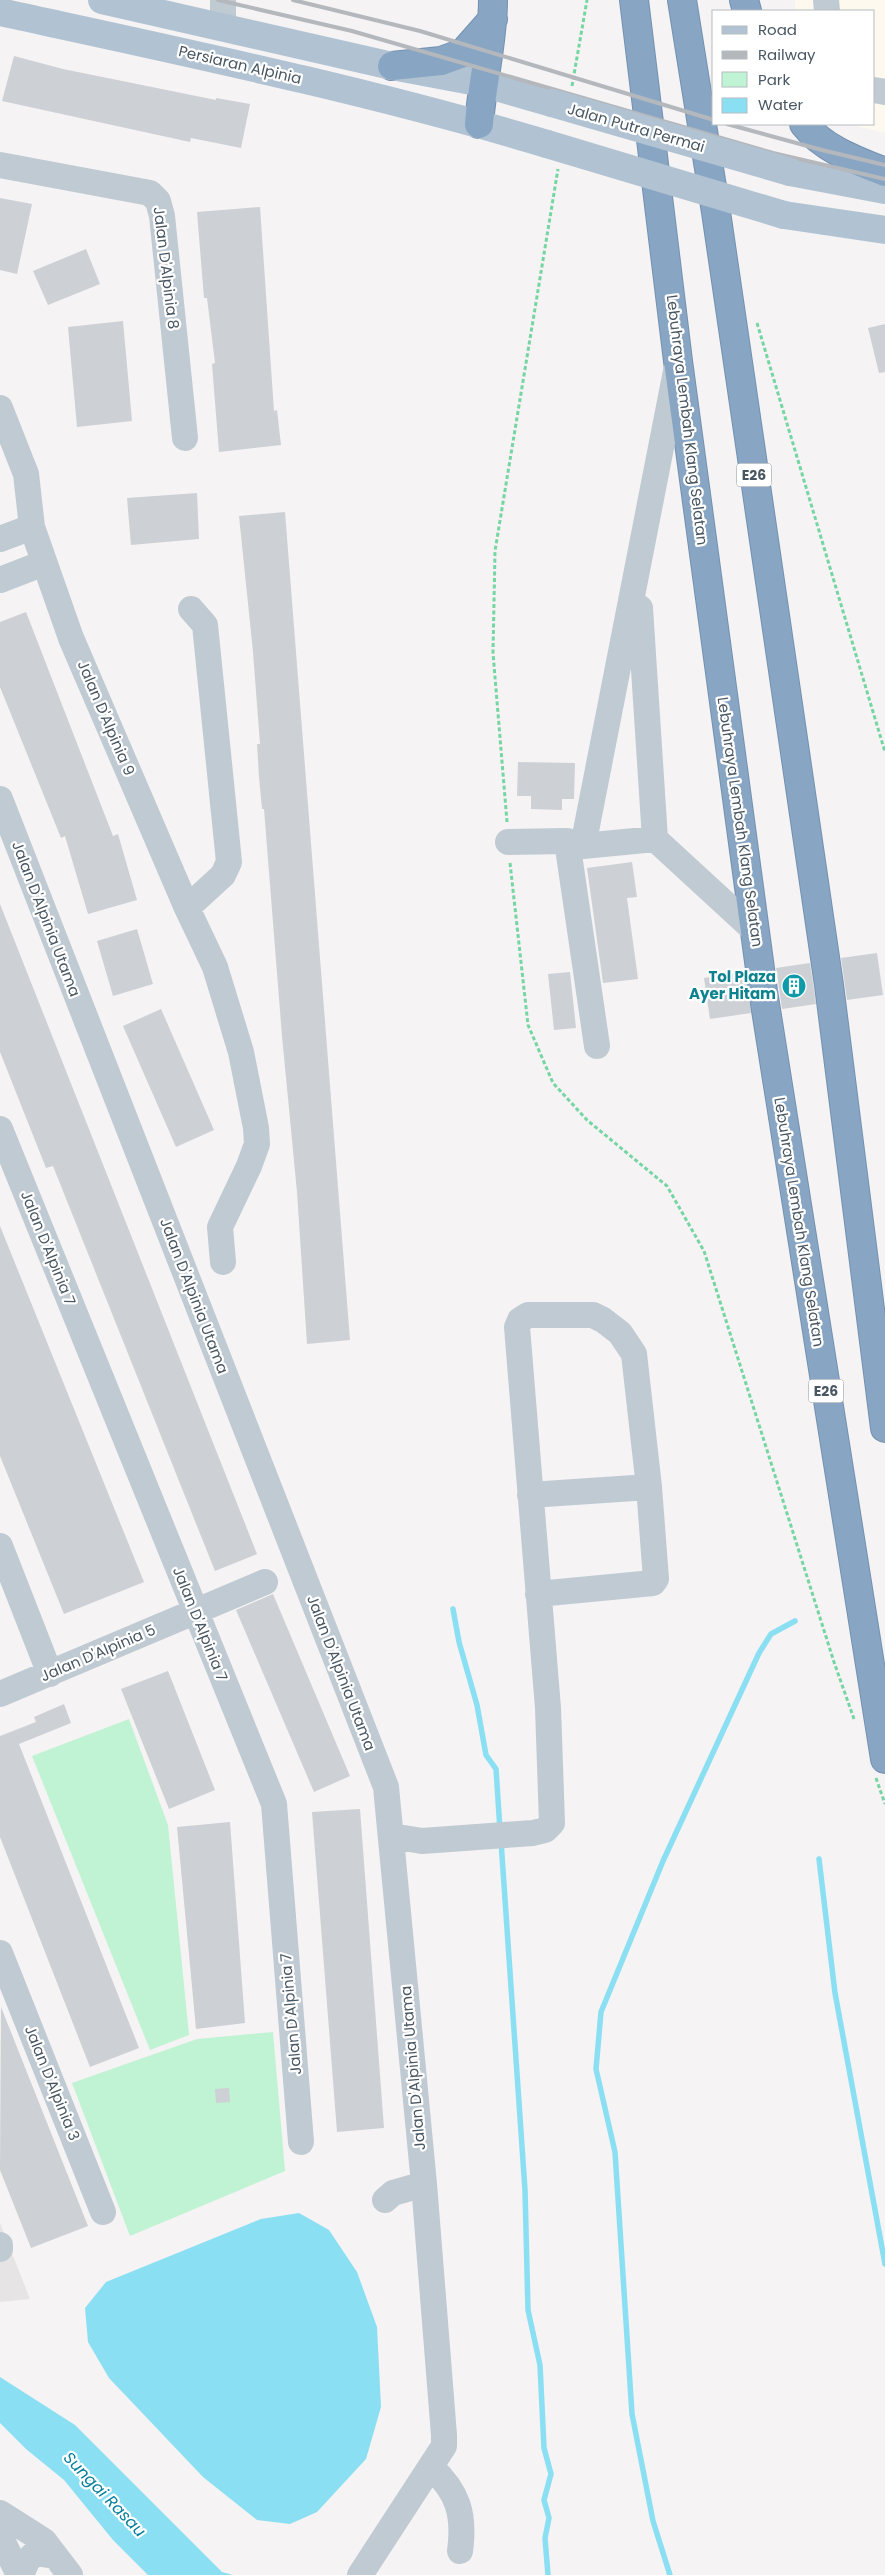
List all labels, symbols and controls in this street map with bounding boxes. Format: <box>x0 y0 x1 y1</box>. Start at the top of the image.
legend <box>712 10 875 125</box>
text: Road <box>758 19 797 40</box>
street label: Persiaran Alpinia <box>177 40 304 89</box>
text: Railway <box>758 44 816 65</box>
text: Park <box>758 69 790 90</box>
text: Water <box>758 94 804 115</box>
street label: Jalan Putra Permai <box>565 98 707 157</box>
street label: Jalan D'Alpinia 8 <box>149 206 184 330</box>
street label: Lebuhraya Lembah Klang Selatan <box>662 293 713 546</box>
road number: E26 <box>736 464 772 486</box>
street label: Jalan D'Alpinia 9 <box>73 657 140 779</box>
street label: Lebuhraya Lembah Klang Selatan <box>713 696 768 948</box>
street label: Jalan D'Alpinia Utama <box>7 838 86 1000</box>
place label: Tol Plaza Ayer Hitam <box>689 966 776 1004</box>
building icon: Tol Plaza Ayer Hitam <box>781 973 807 999</box>
street label: Lebuhraya Lembah Klang Selatan <box>769 1096 830 1348</box>
street label: Jalan D'Alpinia 7 <box>16 1187 81 1308</box>
street label: Jalan D'Alpinia Utama <box>155 1215 234 1377</box>
road number: E26 <box>808 1380 844 1402</box>
street label: Jalan D'Alpinia 7 <box>168 1563 233 1684</box>
street label: Jalan D'Alpinia Utama <box>302 1592 381 1754</box>
street label: Jalan D'Alpinia 5 <box>37 1619 159 1686</box>
street label: Jalan D'Alpinia 7 <box>275 1952 306 2076</box>
street label: Jalan D'Alpinia Utama <box>395 1985 430 2151</box>
street label: Jalan D'Alpinia 3 <box>20 2022 85 2143</box>
water label: Sungai Rasau <box>58 2447 151 2542</box>

